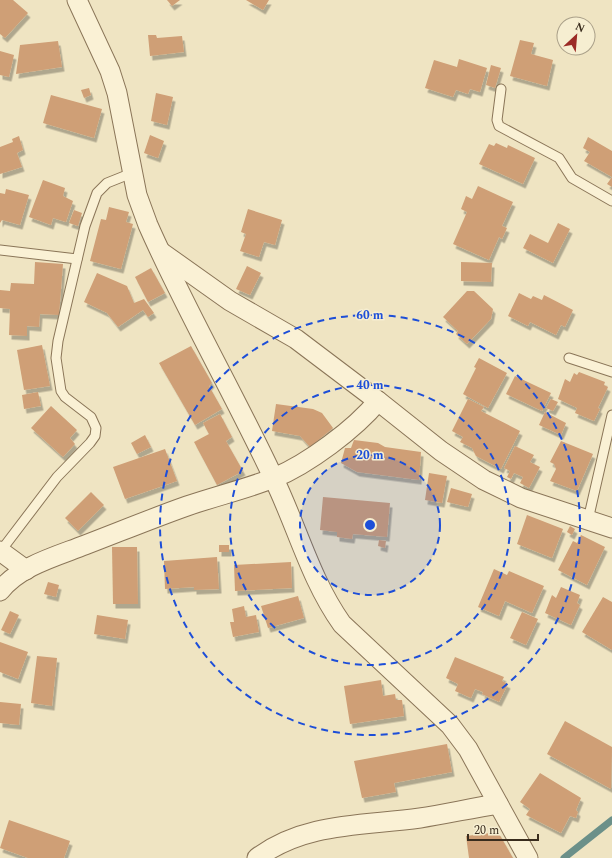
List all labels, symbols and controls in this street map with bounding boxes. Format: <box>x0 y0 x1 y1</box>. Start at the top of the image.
north arrow <box>556 16 596 56</box>
text: N <box>572 18 588 37</box>
text: 60 m <box>356 306 384 325</box>
text: 40 m <box>356 376 384 395</box>
text: 20 m <box>356 446 384 465</box>
centre of rings <box>363 518 377 532</box>
scale bar <box>468 816 538 842</box>
text: 20 m <box>474 821 499 840</box>

